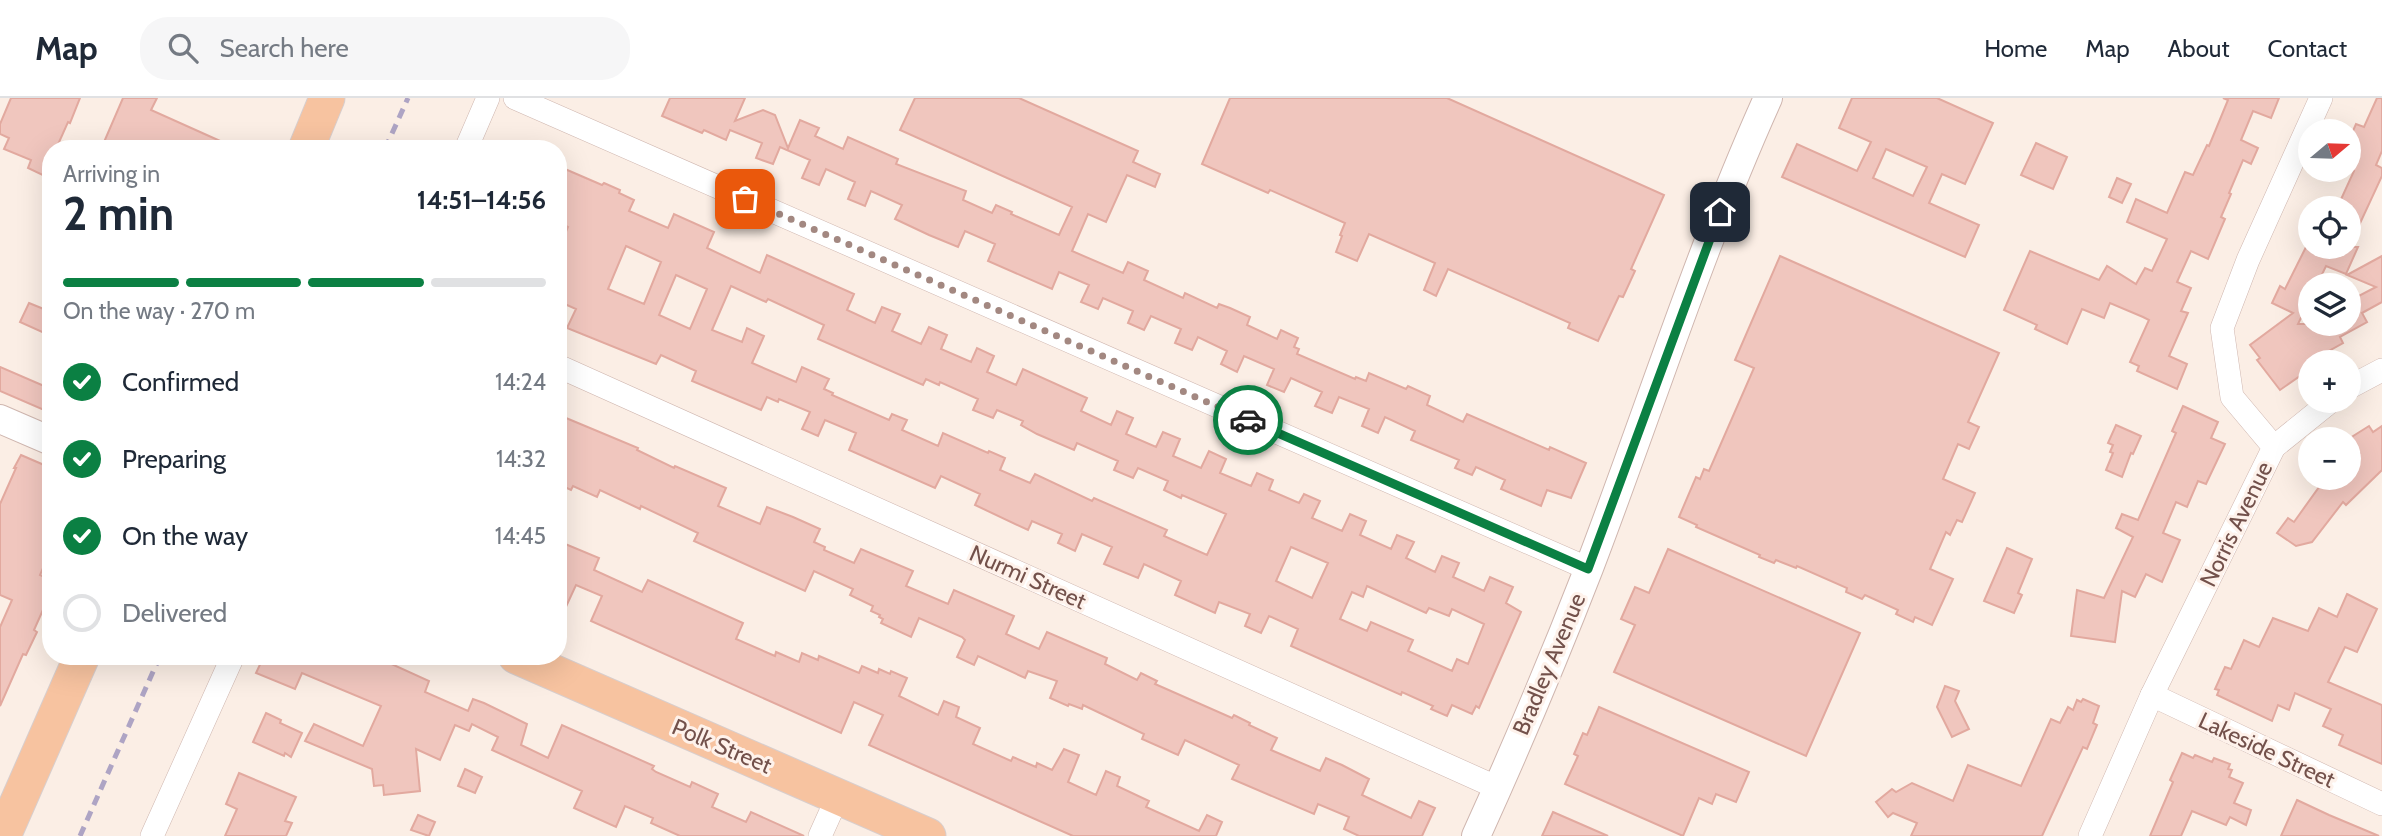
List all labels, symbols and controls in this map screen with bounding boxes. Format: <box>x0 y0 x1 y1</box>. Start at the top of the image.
search box <box>140 17 630 80</box>
text: Map <box>35 28 98 68</box>
icon: search <box>164 29 202 67</box>
text: Search here <box>220 32 349 64</box>
text: Home <box>1984 34 2047 63</box>
text: Map <box>2085 34 2130 63</box>
text: About <box>2168 34 2230 63</box>
text: Contact <box>2268 34 2347 63</box>
north arrow <box>2298 119 2361 182</box>
map controls <box>2298 119 2361 490</box>
text: Arriving in <box>63 160 160 188</box>
pin <box>715 169 775 229</box>
icon: bag <box>726 180 764 218</box>
pin <box>1690 182 1750 242</box>
text: 14:51–14:56 <box>417 184 546 216</box>
text: 2 min <box>63 186 174 242</box>
icon: home <box>1701 193 1739 231</box>
button: locate <box>2298 196 2361 259</box>
button: layers <box>2298 273 2361 336</box>
text: On the way · 270 m <box>63 297 255 325</box>
button: + <box>2298 350 2361 413</box>
icon: check <box>63 363 101 401</box>
text: Confirmed <box>122 366 239 398</box>
text: 14:24 <box>495 368 546 396</box>
courier <box>1213 385 1283 455</box>
icon: car <box>1229 401 1267 439</box>
button: − <box>2298 427 2361 490</box>
icon: check <box>63 440 101 478</box>
text: Preparing <box>122 443 226 475</box>
text: 14:32 <box>496 445 546 473</box>
street label: Norris Avenue <box>2194 457 2278 591</box>
icon: check <box>63 517 101 555</box>
text: On the way <box>122 520 248 552</box>
text: 14:45 <box>495 522 546 550</box>
street label: Nurmi Street <box>965 539 1091 615</box>
street label: Bradley Avenue <box>1507 589 1592 739</box>
text: Delivered <box>122 597 227 629</box>
street label: Lakeside Street <box>2194 706 2340 794</box>
street label: Polk Street <box>668 712 776 780</box>

